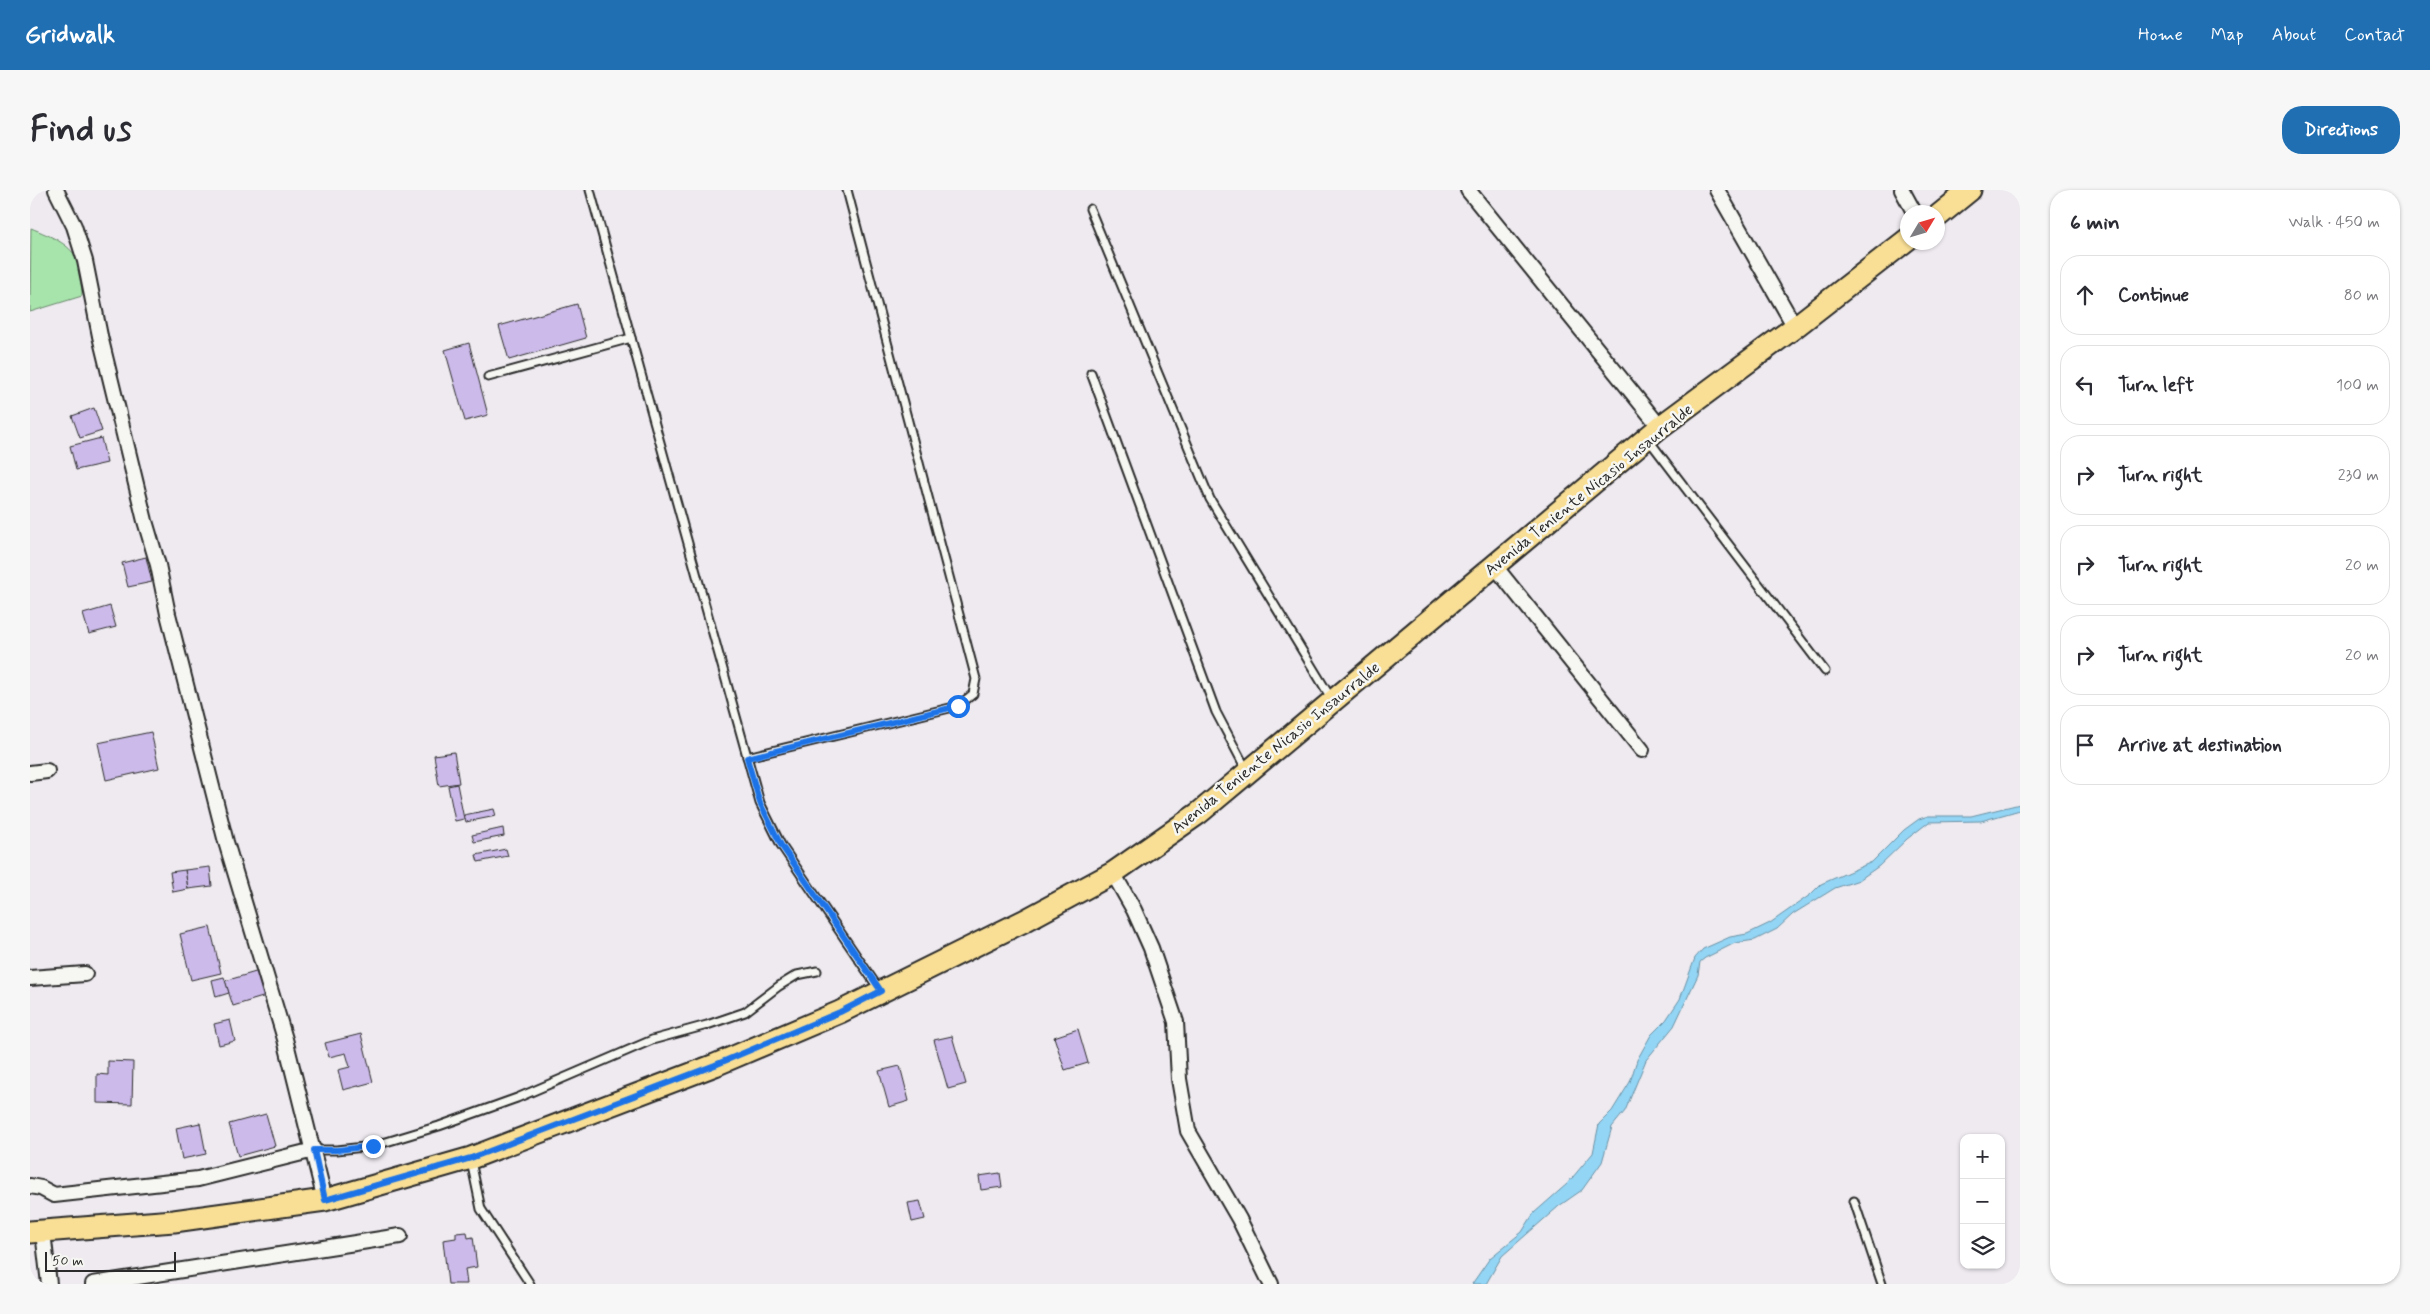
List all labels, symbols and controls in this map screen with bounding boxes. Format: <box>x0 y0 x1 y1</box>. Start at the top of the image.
text: Gridwalk <box>25 20 115 51</box>
text: Home <box>2138 23 2183 47</box>
text: Map <box>2211 23 2244 47</box>
text: About <box>2272 23 2316 47</box>
text: Contact <box>2344 23 2405 47</box>
button: Directions <box>2282 106 2400 154</box>
text: Find us <box>30 107 132 153</box>
north arrow <box>1900 205 1945 250</box>
text: 6 min <box>2070 209 2120 237</box>
text: Walk · 450 m <box>2289 212 2380 233</box>
icon: ahead <box>2071 281 2099 309</box>
text: Continue <box>2118 283 2189 308</box>
text: 80 m <box>2344 285 2379 306</box>
icon: left <box>2071 371 2099 399</box>
text: Turn left <box>2118 373 2194 398</box>
text: 100 m <box>2336 375 2379 396</box>
street label: Avenida Teniente Nicasio Insaurralde <box>1481 400 1697 581</box>
icon: right <box>2071 461 2099 489</box>
text: Turn right <box>2118 463 2202 488</box>
text: 230 m <box>2338 465 2379 486</box>
icon: right <box>2071 551 2099 579</box>
text: Turn right <box>2118 553 2202 578</box>
text: 20 m <box>2345 555 2379 576</box>
icon: right <box>2071 641 2099 669</box>
text: Turn right <box>2118 643 2202 668</box>
text: 20 m <box>2345 645 2379 666</box>
street label: Avenida Teniente Nicasio Insaurralde <box>1168 658 1384 839</box>
route start <box>947 695 970 718</box>
icon: arrive <box>2071 731 2099 759</box>
text: Arrive at destination <box>2118 733 2282 758</box>
map controls <box>1960 1134 2005 1269</box>
button: + <box>1960 1134 2005 1179</box>
route end <box>362 1135 385 1158</box>
button: − <box>1960 1179 2005 1224</box>
button: layers <box>1960 1224 2005 1269</box>
scale bar <box>45 1249 176 1272</box>
text: 50 m <box>52 1252 83 1270</box>

